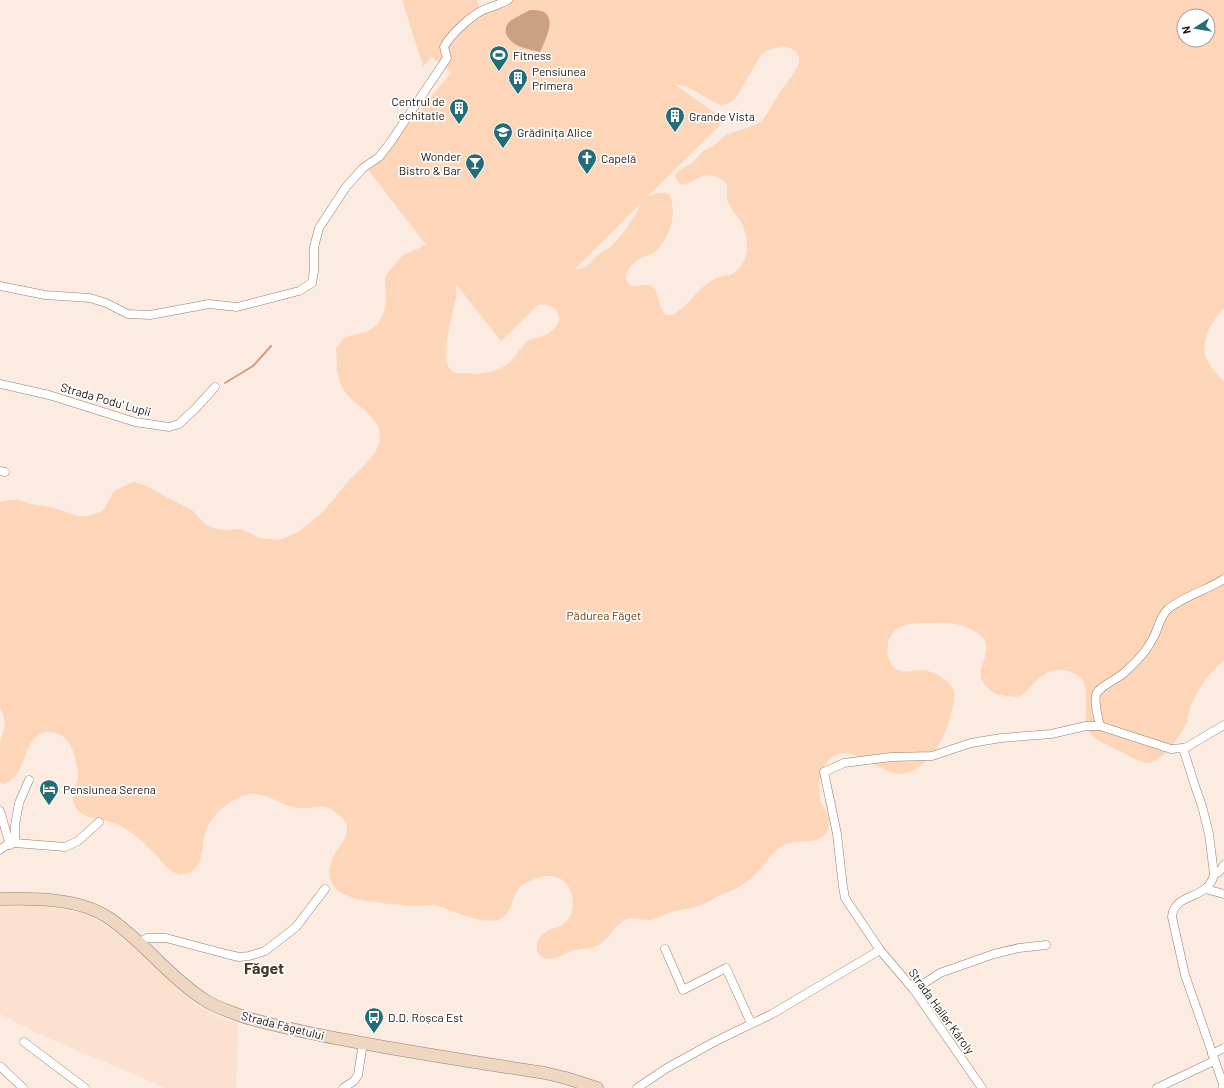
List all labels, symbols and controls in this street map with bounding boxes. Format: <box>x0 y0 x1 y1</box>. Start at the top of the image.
north arrow <box>1176 8 1216 48</box>
text: N <box>1179 25 1193 35</box>
sports icon: Fitness <box>488 44 510 72</box>
place label: Fitness <box>513 48 552 62</box>
place label: Pensiunea Primera <box>532 64 586 92</box>
building icon: Pensiunea Primera <box>507 67 529 95</box>
place label: Centrul de echitatie <box>392 94 445 122</box>
building icon: Centrul de echitatie <box>448 97 470 125</box>
building icon: Grande Vista <box>664 105 686 133</box>
place label: Grande Vista <box>689 109 755 123</box>
school or university icon: Grădinița Alice <box>492 121 514 149</box>
place label: Grădinița Alice <box>517 125 592 139</box>
church icon: Capelă <box>576 147 598 175</box>
place label: Wonder Bistro & Bar <box>399 149 462 177</box>
place label: Capelă <box>601 151 636 165</box>
bar icon: Wonder Bistro & Bar <box>464 152 486 180</box>
street label: Strada Podu' Lupii <box>59 379 153 419</box>
park label: Pădurea Făget <box>567 608 641 622</box>
hotel icon: Pensiunea Serena <box>38 778 60 806</box>
place label: Pensiunea Serena <box>63 782 156 796</box>
district label: Făget <box>244 958 284 977</box>
street label: Strada Haller Károly <box>906 966 978 1057</box>
bus stop icon: D.D. Roșca Est <box>363 1006 385 1034</box>
street label: Strada Făgetului <box>240 1008 326 1042</box>
place label: D.D. Roșca Est <box>388 1010 463 1024</box>

